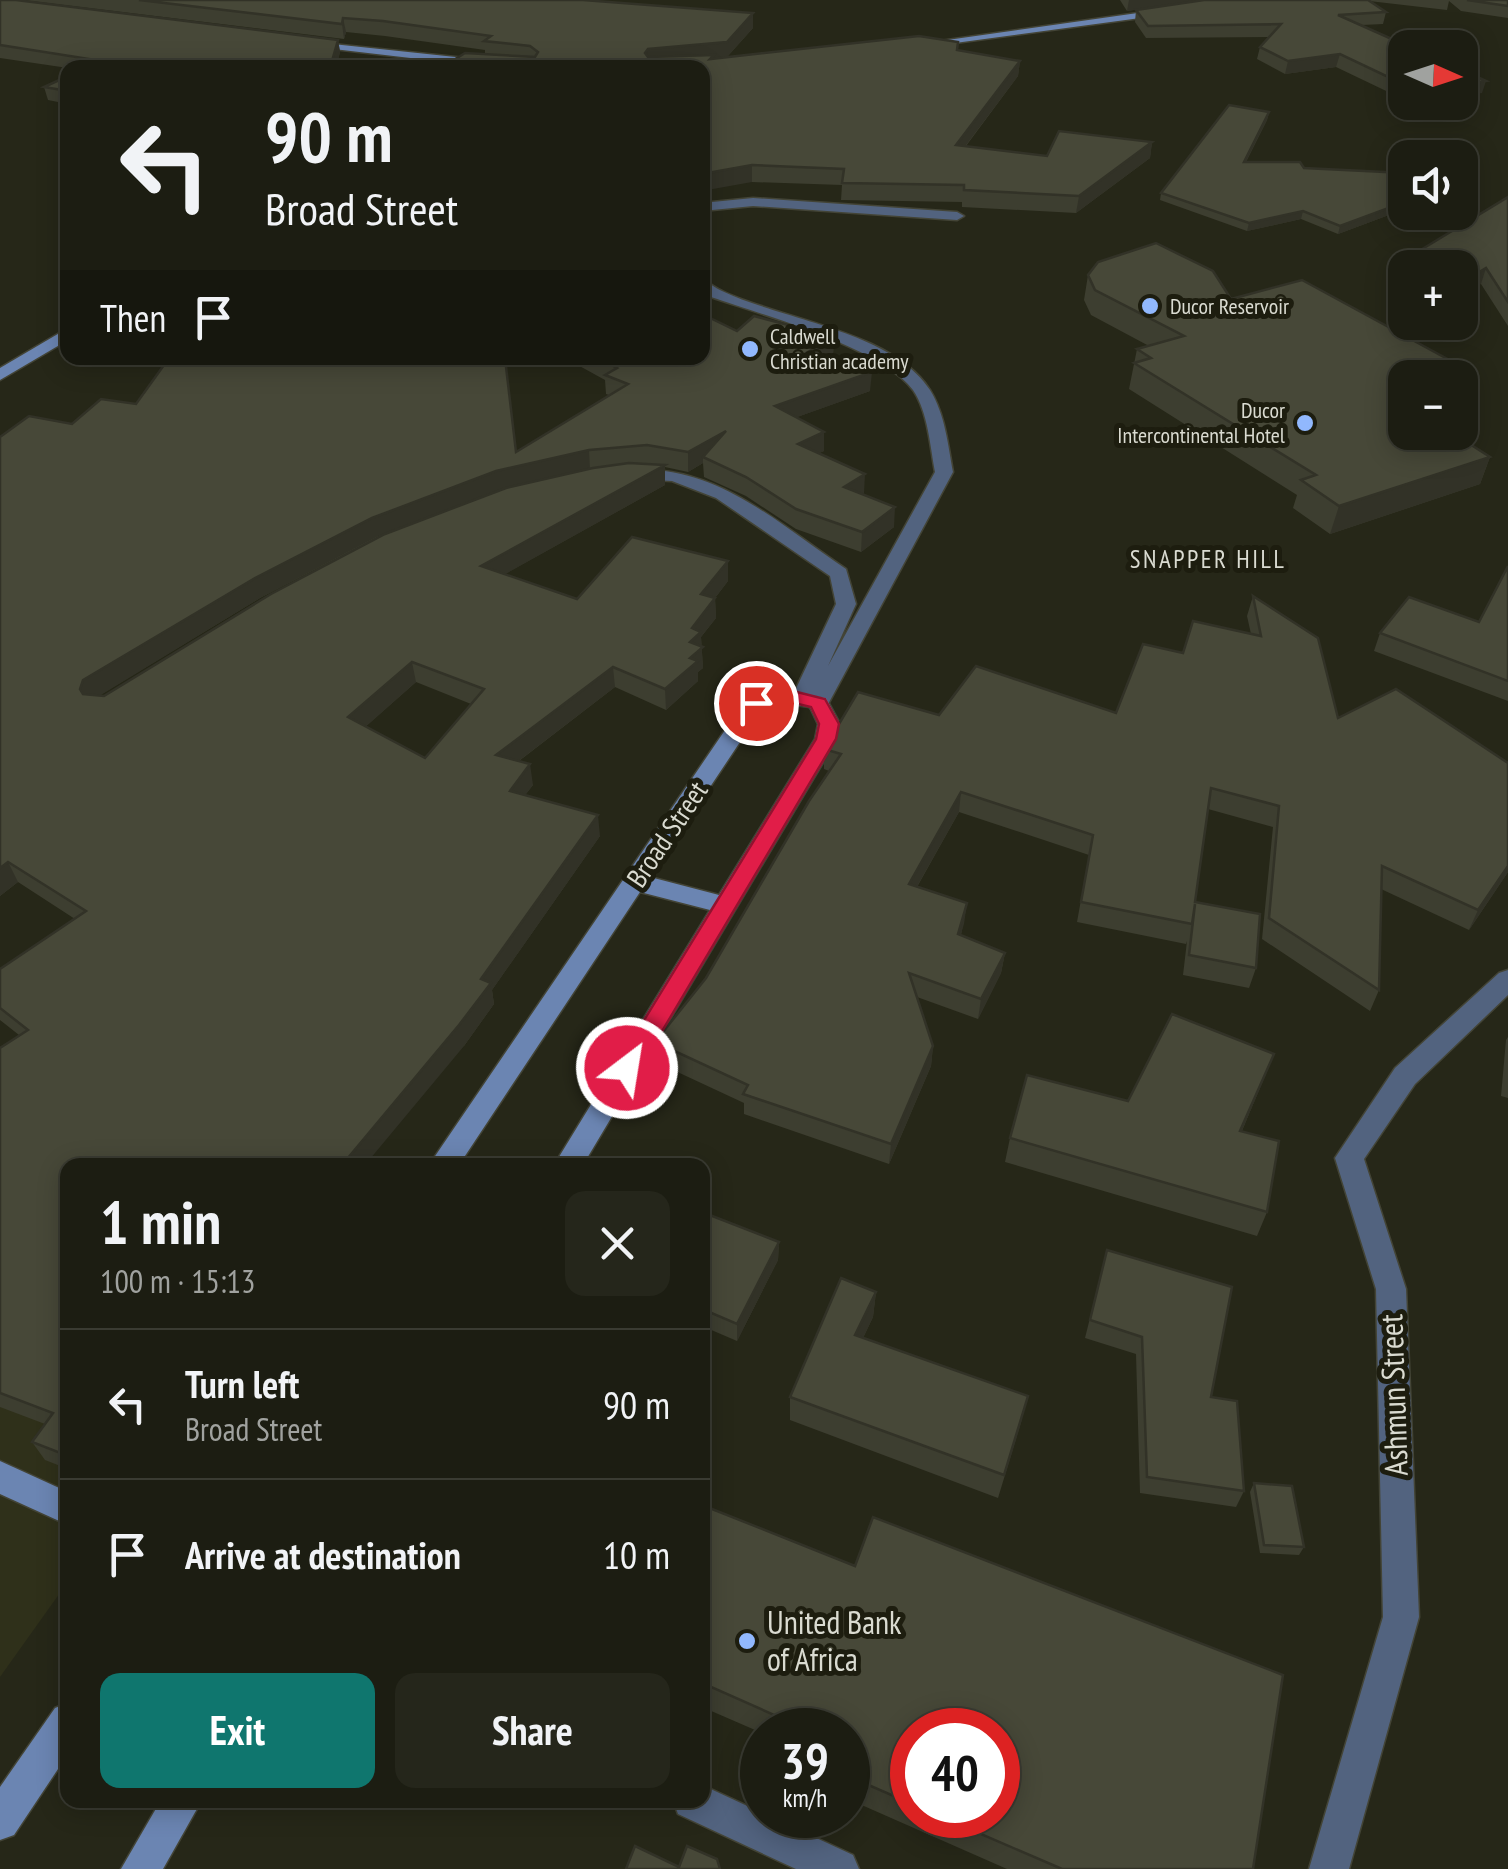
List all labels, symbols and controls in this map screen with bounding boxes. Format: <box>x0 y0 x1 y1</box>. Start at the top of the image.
north arrow <box>1388 30 1478 120</box>
map controls <box>1388 30 1478 450</box>
text: 90 m <box>265 91 393 181</box>
icon: left <box>100 100 230 230</box>
button: sound <box>1388 140 1478 230</box>
text: Broad Street <box>265 179 458 237</box>
button: + <box>1388 250 1478 340</box>
icon: arrive <box>186 290 241 345</box>
place label: Ducor Reservoir <box>1170 292 1289 320</box>
text: Then <box>100 293 166 342</box>
marker: Ducor Reservoir <box>1139 295 1161 317</box>
place label: Caldwell Christian academy <box>770 322 909 375</box>
marker: Caldwell Christian academy <box>739 338 761 360</box>
button: − <box>1388 360 1478 450</box>
place label: Ducor Intercontinental Hotel <box>1117 396 1286 449</box>
marker: Ducor Intercontinental Hotel <box>1294 412 1316 434</box>
district label: SNAPPER HILL <box>1130 543 1286 575</box>
pin <box>714 661 799 746</box>
icon: arrive <box>729 676 784 731</box>
street label: Broad Street <box>618 773 716 894</box>
position arrow <box>575 1016 679 1120</box>
text: 1 min <box>100 1183 221 1261</box>
button: close <box>565 1191 670 1296</box>
text: 100 m · 15:13 <box>100 1260 255 1302</box>
street label: Ashmun Street <box>1369 1313 1417 1477</box>
text: Turn left <box>185 1359 299 1408</box>
icon: left <box>100 1377 155 1432</box>
text: 90 m <box>603 1380 670 1429</box>
text: Broad Street <box>185 1408 322 1450</box>
icon: arrive <box>100 1527 155 1582</box>
text: Arrive at destination <box>185 1530 461 1579</box>
text: 10 m <box>603 1530 670 1579</box>
place label: United Bank of Africa <box>767 1601 902 1680</box>
marker: United Bank of Africa <box>736 1630 758 1652</box>
button: Exit <box>100 1673 375 1788</box>
button: Share <box>395 1673 670 1788</box>
speed limit sign: 40 <box>890 1708 1020 1838</box>
text: 39 <box>781 1728 829 1793</box>
text: km/h <box>783 1782 827 1814</box>

